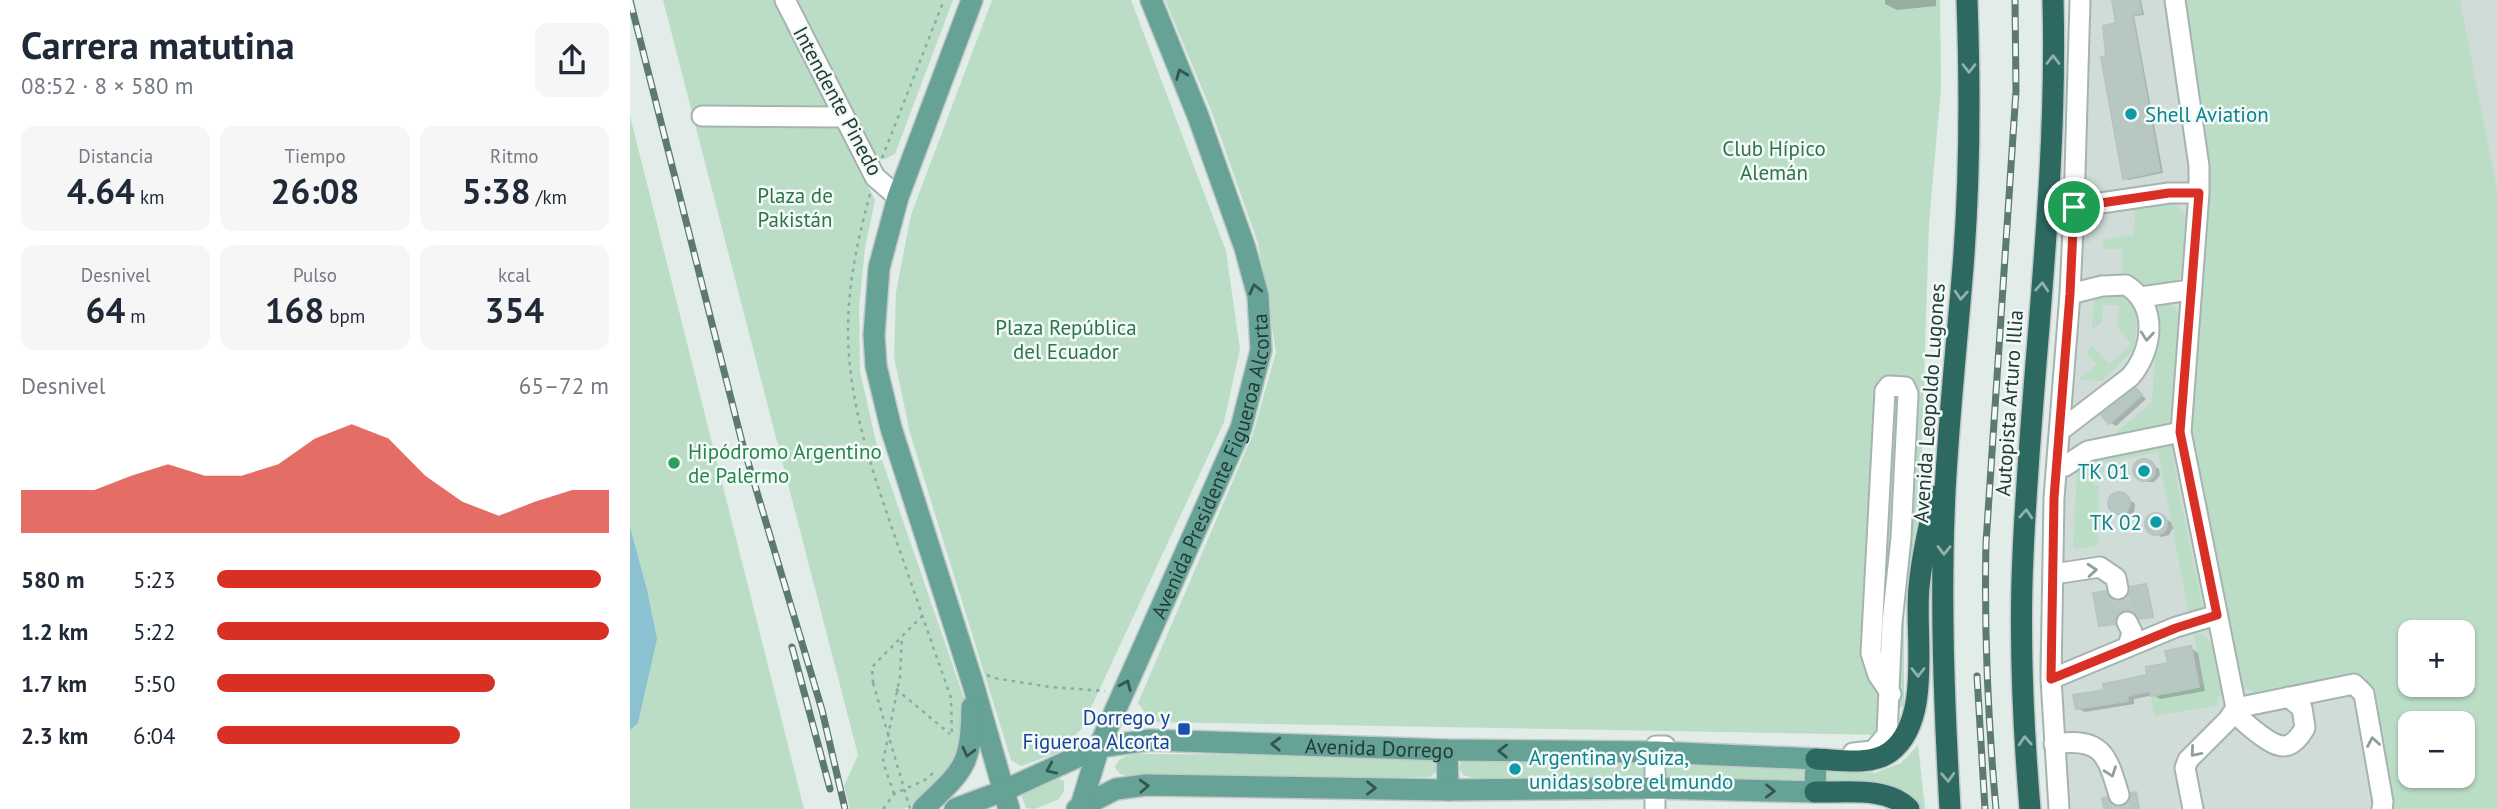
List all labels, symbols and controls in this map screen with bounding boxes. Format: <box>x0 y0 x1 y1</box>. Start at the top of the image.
text: Carrera matutina <box>21 20 295 69</box>
street label: Intendente Pinedo <box>787 22 889 180</box>
button: share <box>535 23 609 97</box>
one-way arrow <box>2045 54 2061 64</box>
one-way arrow <box>1961 63 1977 74</box>
one-way arrow <box>1175 69 1189 81</box>
text: 08:52 · 8 × 580 m <box>21 71 193 100</box>
place label: Shell Aviation <box>2145 101 2269 128</box>
marker: Shell Aviation <box>2123 106 2139 122</box>
park label: Club Hípico Alemán <box>1722 135 1826 186</box>
text: Distancia <box>78 144 153 168</box>
text: Tiempo <box>284 144 346 168</box>
text: Ritmo <box>490 144 539 168</box>
text: 4.64 <box>67 168 135 214</box>
text: 26:08 <box>271 168 359 214</box>
text: 5:38 <box>462 168 531 214</box>
pin <box>2044 177 2104 237</box>
park label: Plaza de Pakistán <box>757 182 833 233</box>
text: km <box>135 185 165 209</box>
text: /km <box>531 185 567 209</box>
icon: arrive <box>2055 188 2093 226</box>
text: Desnivel <box>81 263 151 287</box>
text: Pulso <box>293 263 337 287</box>
text: kcal <box>498 263 531 287</box>
one-way arrow <box>2034 281 2049 292</box>
street label: Avenida Leopoldo Lugones <box>1907 282 1951 524</box>
one-way arrow <box>1249 283 1263 295</box>
text: 64 <box>86 287 125 333</box>
text: 168 <box>265 287 324 333</box>
text: 354 <box>485 287 544 333</box>
one-way arrow <box>1954 290 1969 301</box>
text: m <box>125 304 146 328</box>
text: bpm <box>324 304 365 328</box>
street label: Autopista Arturo Illia <box>1989 309 2029 497</box>
street label: Avenida Presidente Figueroa Alcorta <box>1144 313 1274 623</box>
park label: Plaza República del Ecuador <box>995 314 1137 365</box>
one-way arrow <box>2140 331 2155 342</box>
text: Desnivel <box>21 371 105 400</box>
text: 65–72 m <box>519 371 609 400</box>
place label: Hipódromo Argentino de Palermo <box>688 438 882 489</box>
marker: Hipódromo Argentino de Palermo <box>666 455 682 471</box>
place label: TK 01 <box>2078 458 2130 485</box>
marker: TK 01 <box>2136 463 2152 479</box>
one-way arrow <box>2018 508 2033 519</box>
place label: TK 02 <box>2090 509 2142 536</box>
marker: TK 02 <box>2148 514 2164 530</box>
one-way arrow <box>1936 545 1951 556</box>
one-way arrow <box>2086 562 2098 577</box>
text: 580 m <box>21 565 84 594</box>
text: 5:23 <box>133 565 176 594</box>
text: 1.2 km <box>21 617 88 646</box>
text: 5:22 <box>133 617 176 646</box>
map controls <box>2398 620 2475 788</box>
button: + <box>2398 620 2475 697</box>
one-way arrow <box>1910 667 1926 678</box>
text: 1.7 km <box>21 669 87 698</box>
text: 5:50 <box>133 669 176 698</box>
one-way arrow <box>1118 680 1132 692</box>
place label: Dorrego y Figueroa Alcorta <box>1023 704 1170 755</box>
button: − <box>2398 711 2475 788</box>
text: 2.3 km <box>21 721 88 750</box>
text: 6:04 <box>133 721 176 750</box>
marker: Dorrego y Figueroa Alcorta <box>1176 721 1192 737</box>
street label: Avenida Dorrego <box>1305 732 1454 764</box>
one-way arrow <box>2017 735 2032 746</box>
one-way arrow <box>1270 736 1281 751</box>
one-way arrow <box>2366 736 2381 748</box>
one-way arrow <box>1498 743 1508 759</box>
place label: Argentina y Suiza, unidas sobre el mundo <box>1529 744 1733 795</box>
one-way arrow <box>2191 744 2203 757</box>
one-way arrow <box>962 746 976 758</box>
one-way arrow <box>1045 761 1058 775</box>
marker: Argentina y Suiza, unidas sobre el mundo <box>1507 761 1523 777</box>
one-way arrow <box>2103 766 2117 778</box>
one-way arrow <box>1941 772 1956 783</box>
one-way arrow <box>1139 778 1150 793</box>
one-way arrow <box>1366 781 1377 796</box>
one-way arrow <box>1765 784 1776 799</box>

